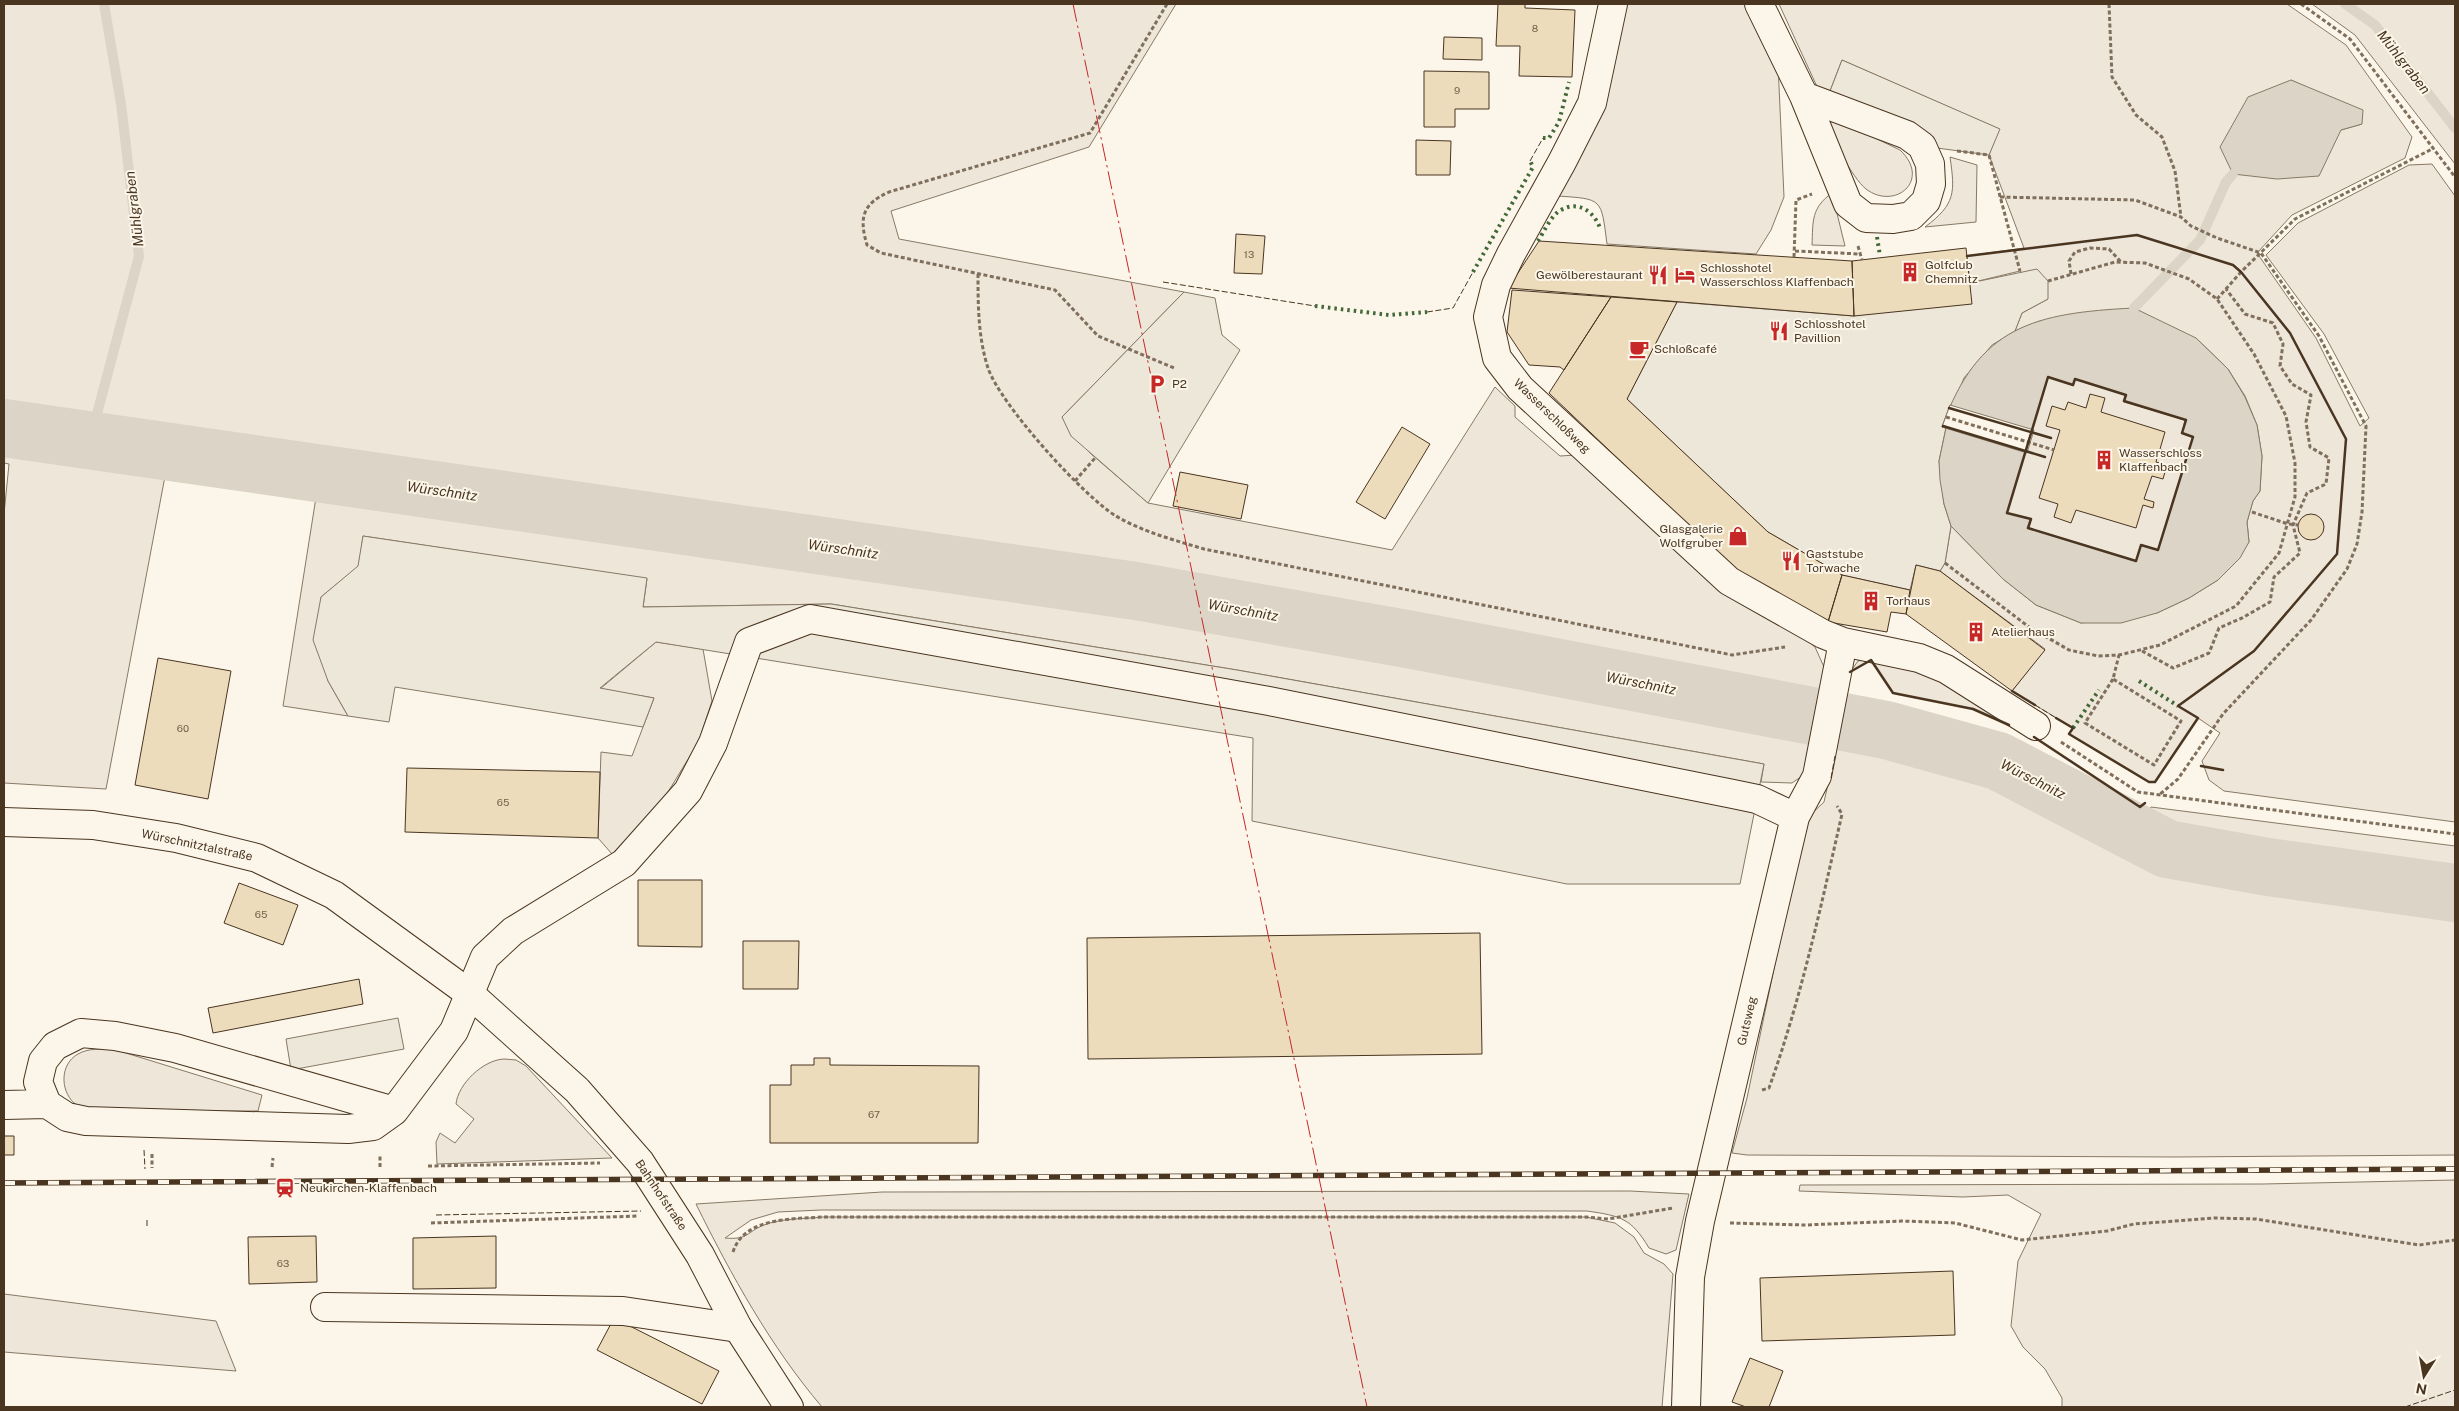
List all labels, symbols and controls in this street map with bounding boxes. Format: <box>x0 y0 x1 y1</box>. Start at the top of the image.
house number: 8 <box>1532 22 1538 34</box>
water label: Mühlgraben <box>2374 27 2434 97</box>
house number: 9 <box>1454 84 1460 96</box>
water label: Mühlgraben <box>121 170 147 248</box>
house number: 13 <box>1244 248 1254 260</box>
place label: Golfclub Chemnitz <box>1925 258 1978 286</box>
place label: Schlosshotel Wasserschloss Klaffenbach <box>1700 261 1854 289</box>
building icon: Golfclub Chemnitz <box>1899 261 1921 283</box>
restaurant icon: Gewölberestaurant <box>1647 264 1669 286</box>
hotel icon: Schlosshotel Wasserschloss Klaffenbach <box>1674 264 1696 286</box>
place label: Gewölberestaurant <box>1536 268 1643 282</box>
place label: Schlosshotel Pavillion <box>1794 317 1866 345</box>
restaurant icon: Schlosshotel Pavillion <box>1768 320 1790 342</box>
cafe icon: Schloßcafé <box>1628 338 1650 360</box>
place label: Schloßcafé <box>1654 342 1717 356</box>
parking icon: P2 <box>1146 373 1168 395</box>
street label: Wasserschloßweg <box>1511 376 1593 456</box>
place label: P2 <box>1172 377 1187 391</box>
place label: Wasserschloss Klaffenbach <box>2119 446 2202 474</box>
building icon: Wasserschloss Klaffenbach <box>2093 449 2115 471</box>
water label: Würschnitz <box>406 478 479 504</box>
place label: Glasgalerie Wolfgruber <box>1659 522 1723 550</box>
shop icon: Glasgalerie Wolfgruber <box>1727 525 1749 547</box>
water label: Würschnitz <box>807 536 880 562</box>
place label: Gaststube Torwache <box>1806 547 1864 575</box>
restaurant icon: Gaststube Torwache <box>1780 550 1802 572</box>
building icon: Torhaus <box>1860 590 1882 612</box>
place label: Torhaus <box>1886 594 1930 608</box>
water label: Würschnitz <box>1207 596 1280 624</box>
building icon: Atelierhaus <box>1965 621 1987 643</box>
place label: Atelierhaus <box>1991 625 2055 639</box>
water label: Würschnitz <box>1605 668 1678 698</box>
house number: 60 <box>177 722 189 734</box>
water label: Würschnitz <box>1998 756 2069 802</box>
house number: 65 <box>497 796 509 808</box>
street label: Würschnitztalstraße <box>140 826 254 864</box>
house number: 65 <box>255 908 267 920</box>
street label: Gutsweg <box>1735 995 1759 1047</box>
house number: 67 <box>868 1108 880 1120</box>
street label: Bahnhofstraße <box>632 1157 690 1233</box>
station icon: Neukirchen-Klaffenbach <box>274 1177 296 1199</box>
place label: Neukirchen-Klaffenbach <box>300 1181 437 1195</box>
house number: 63 <box>277 1257 289 1269</box>
north arrow <box>2399 1351 2449 1401</box>
text: N <box>2415 1380 2428 1398</box>

